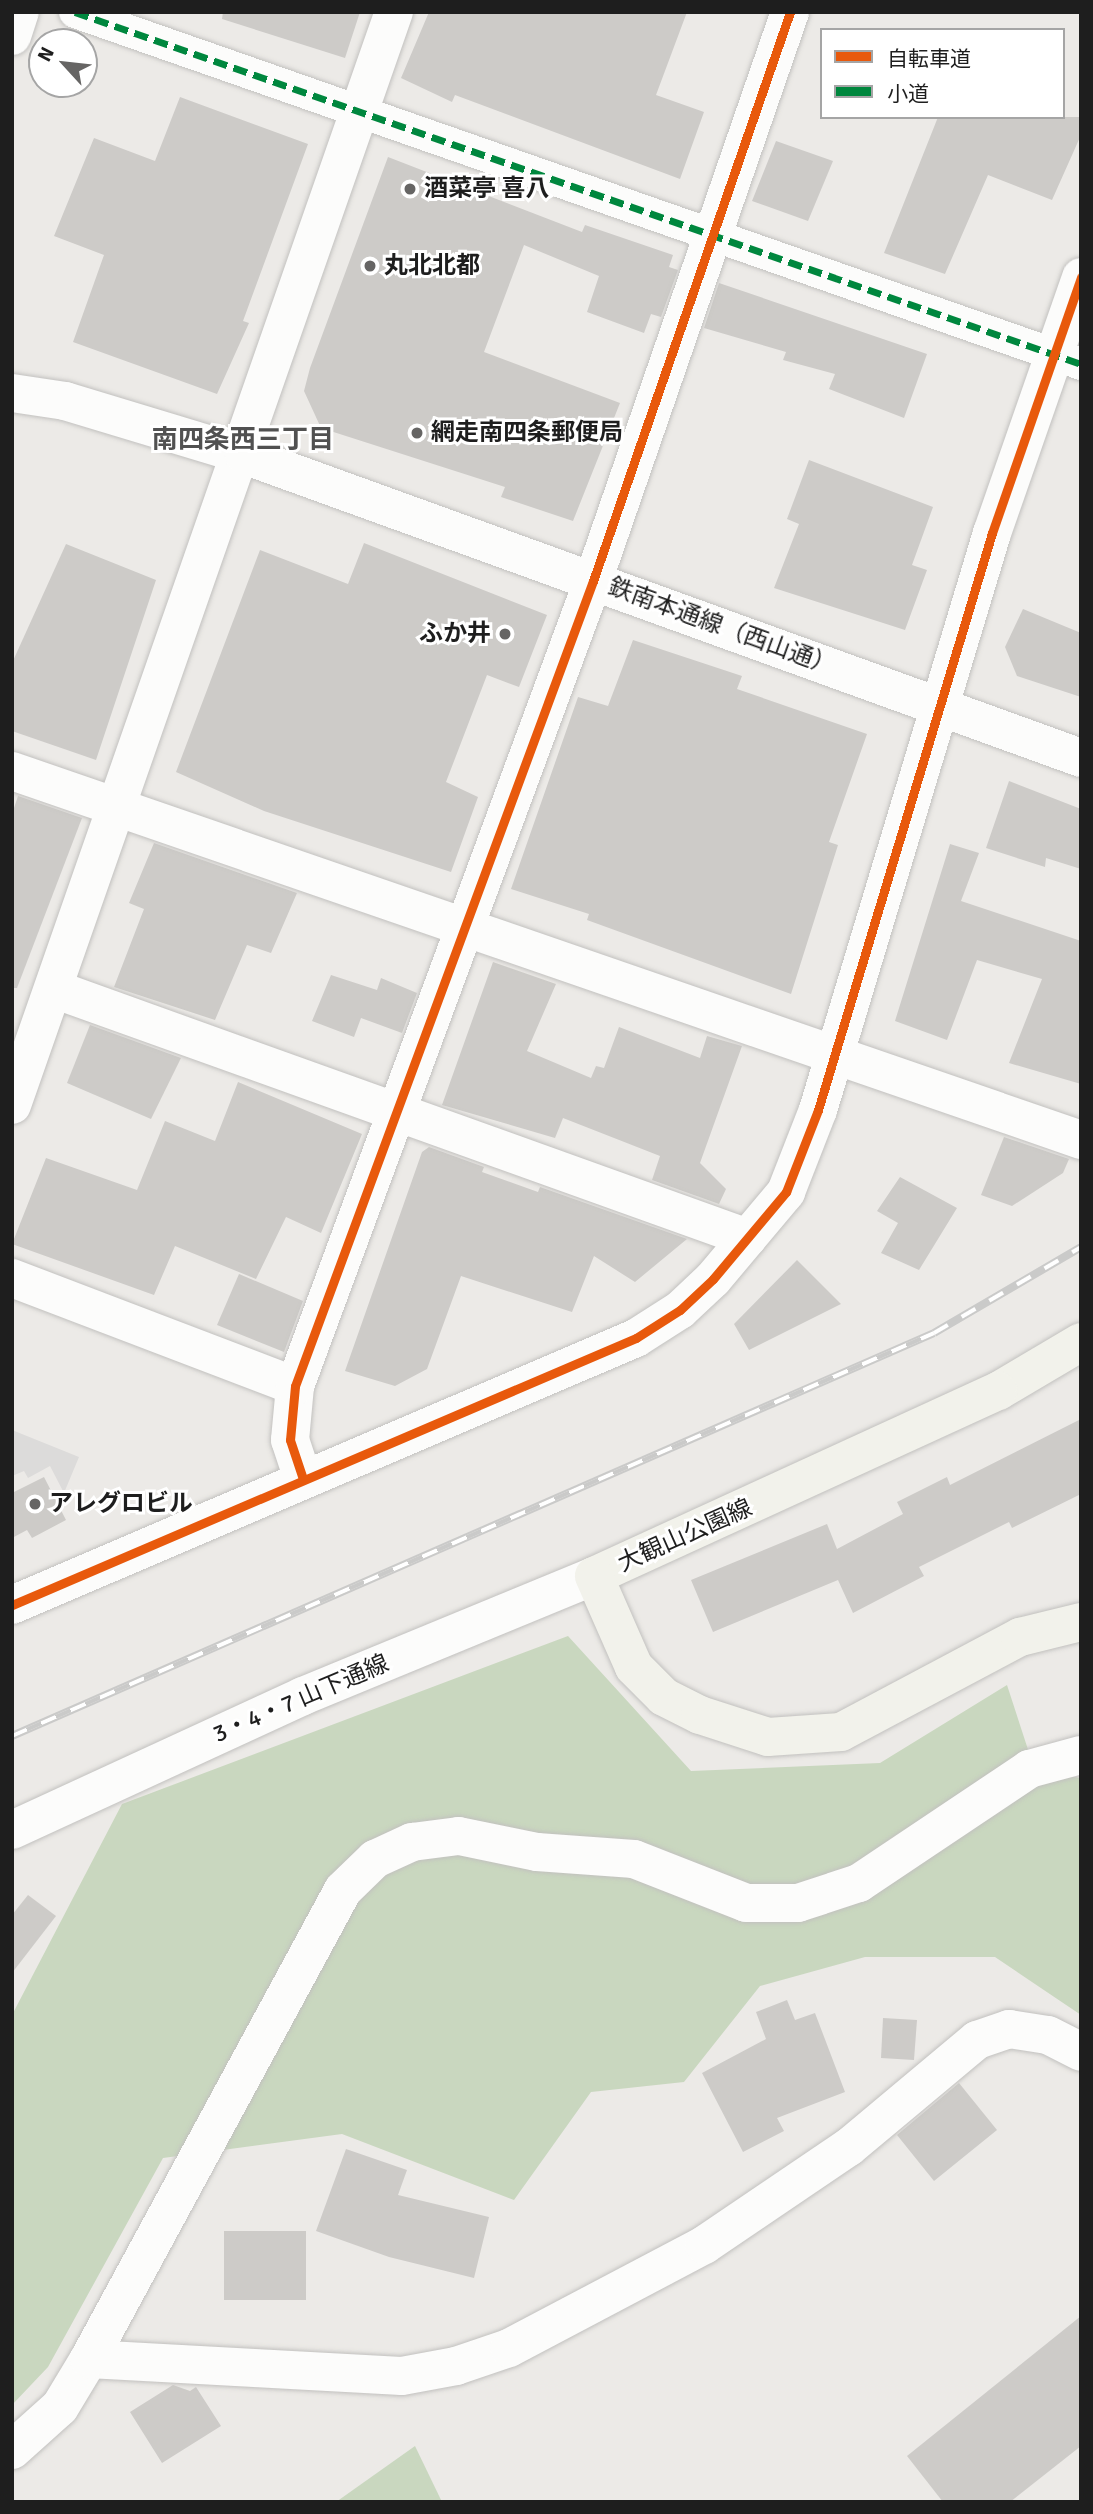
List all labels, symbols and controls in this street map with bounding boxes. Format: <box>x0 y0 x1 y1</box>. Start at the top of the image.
north arrow <box>28 28 98 98</box>
legend <box>820 28 1065 119</box>
text: N <box>32 43 60 66</box>
text: 自転車道 <box>887 46 971 72</box>
text: 小道 <box>887 81 929 107</box>
place label: 酒菜亭 喜八 <box>424 175 549 203</box>
marker: 酒菜亭 喜八 <box>402 181 418 197</box>
place label: 丸北北都 <box>384 252 480 280</box>
marker: 丸北北都 <box>362 258 378 274</box>
place label: 網走南四条郵便局 <box>431 419 623 447</box>
district label: 南四条西三丁目 <box>152 425 334 457</box>
marker: 網走南四条郵便局 <box>409 425 425 441</box>
street label: 鉄南本通線（西山通） <box>604 572 840 682</box>
place label: ふか井 <box>419 620 491 648</box>
marker: ふか井 <box>497 626 513 642</box>
place label: アレグロビル <box>49 1490 193 1518</box>
street label: 大観山公園線 <box>613 1494 757 1578</box>
marker: アレグロビル <box>27 1496 43 1512</box>
street label: 3・4・7 山下通線 <box>209 1649 393 1749</box>

